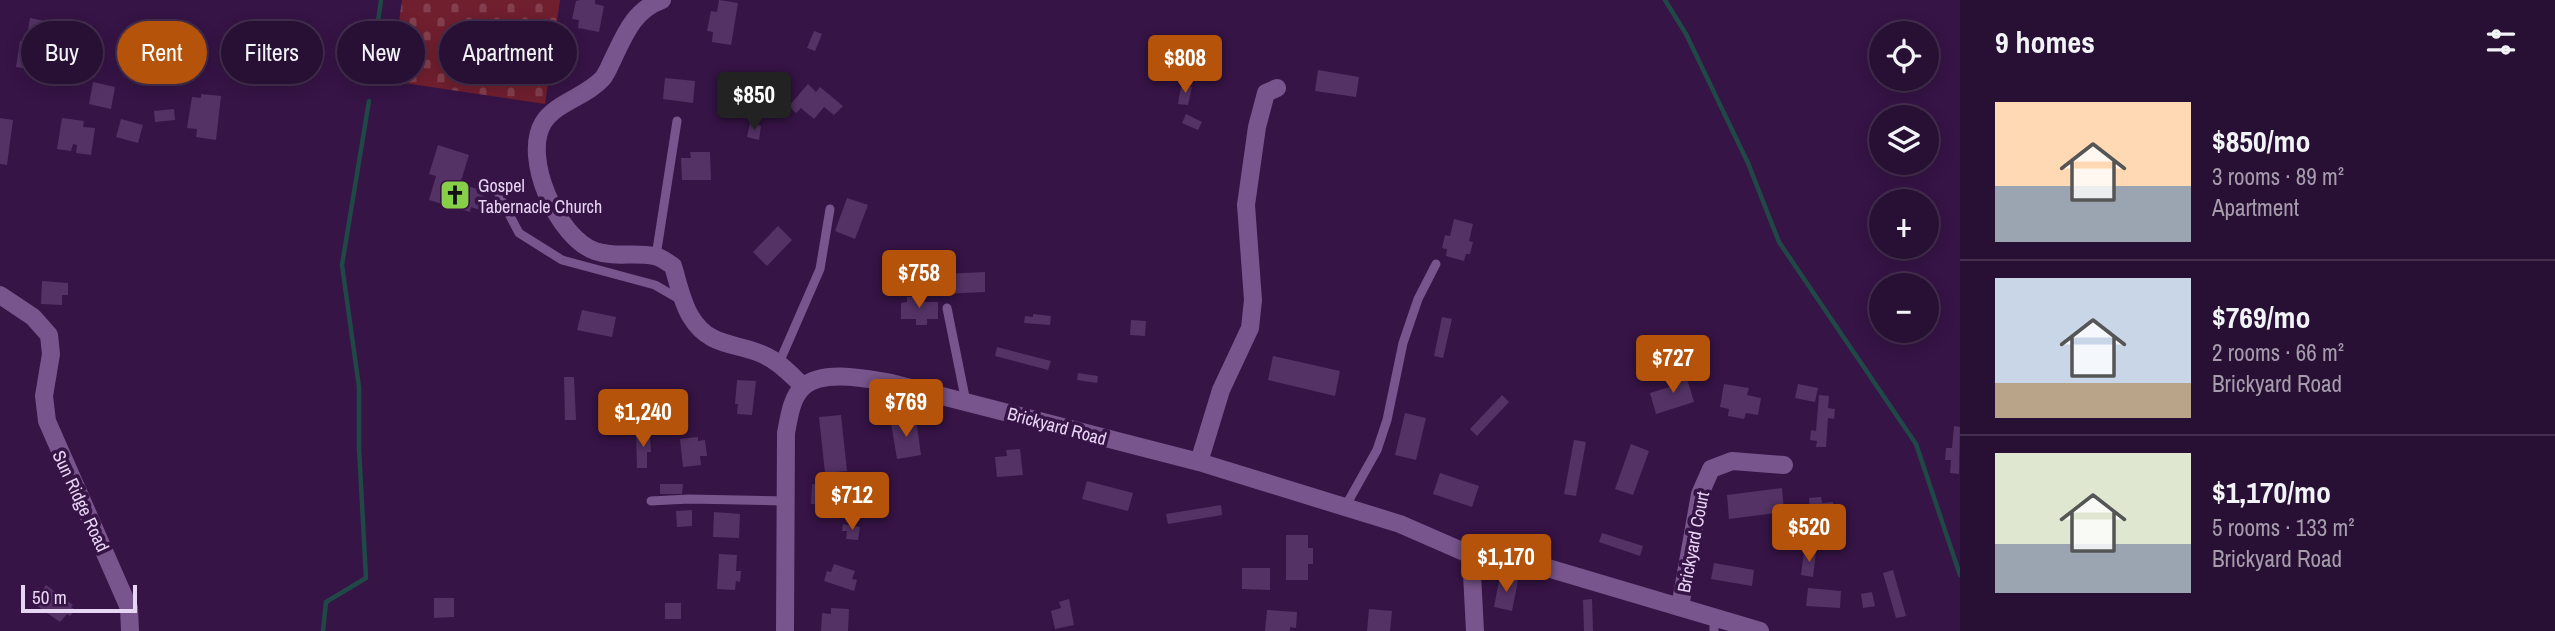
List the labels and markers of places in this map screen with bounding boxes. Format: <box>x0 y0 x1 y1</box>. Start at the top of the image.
pin: $808 <box>1144 36 1226 95</box>
pin: $850 <box>713 72 795 132</box>
place label: Gospel Tabernacle Church <box>478 173 602 219</box>
church icon: Gospel Tabernacle Church <box>438 178 472 212</box>
pin: $758 <box>878 250 960 310</box>
pin: $727 <box>1632 336 1714 395</box>
pin: $769 <box>865 380 947 439</box>
pin: $1,240 <box>586 390 700 449</box>
pin: $712 <box>811 472 893 532</box>
pin: $520 <box>1768 504 1850 564</box>
pin: $1,170 <box>1449 534 1563 594</box>

